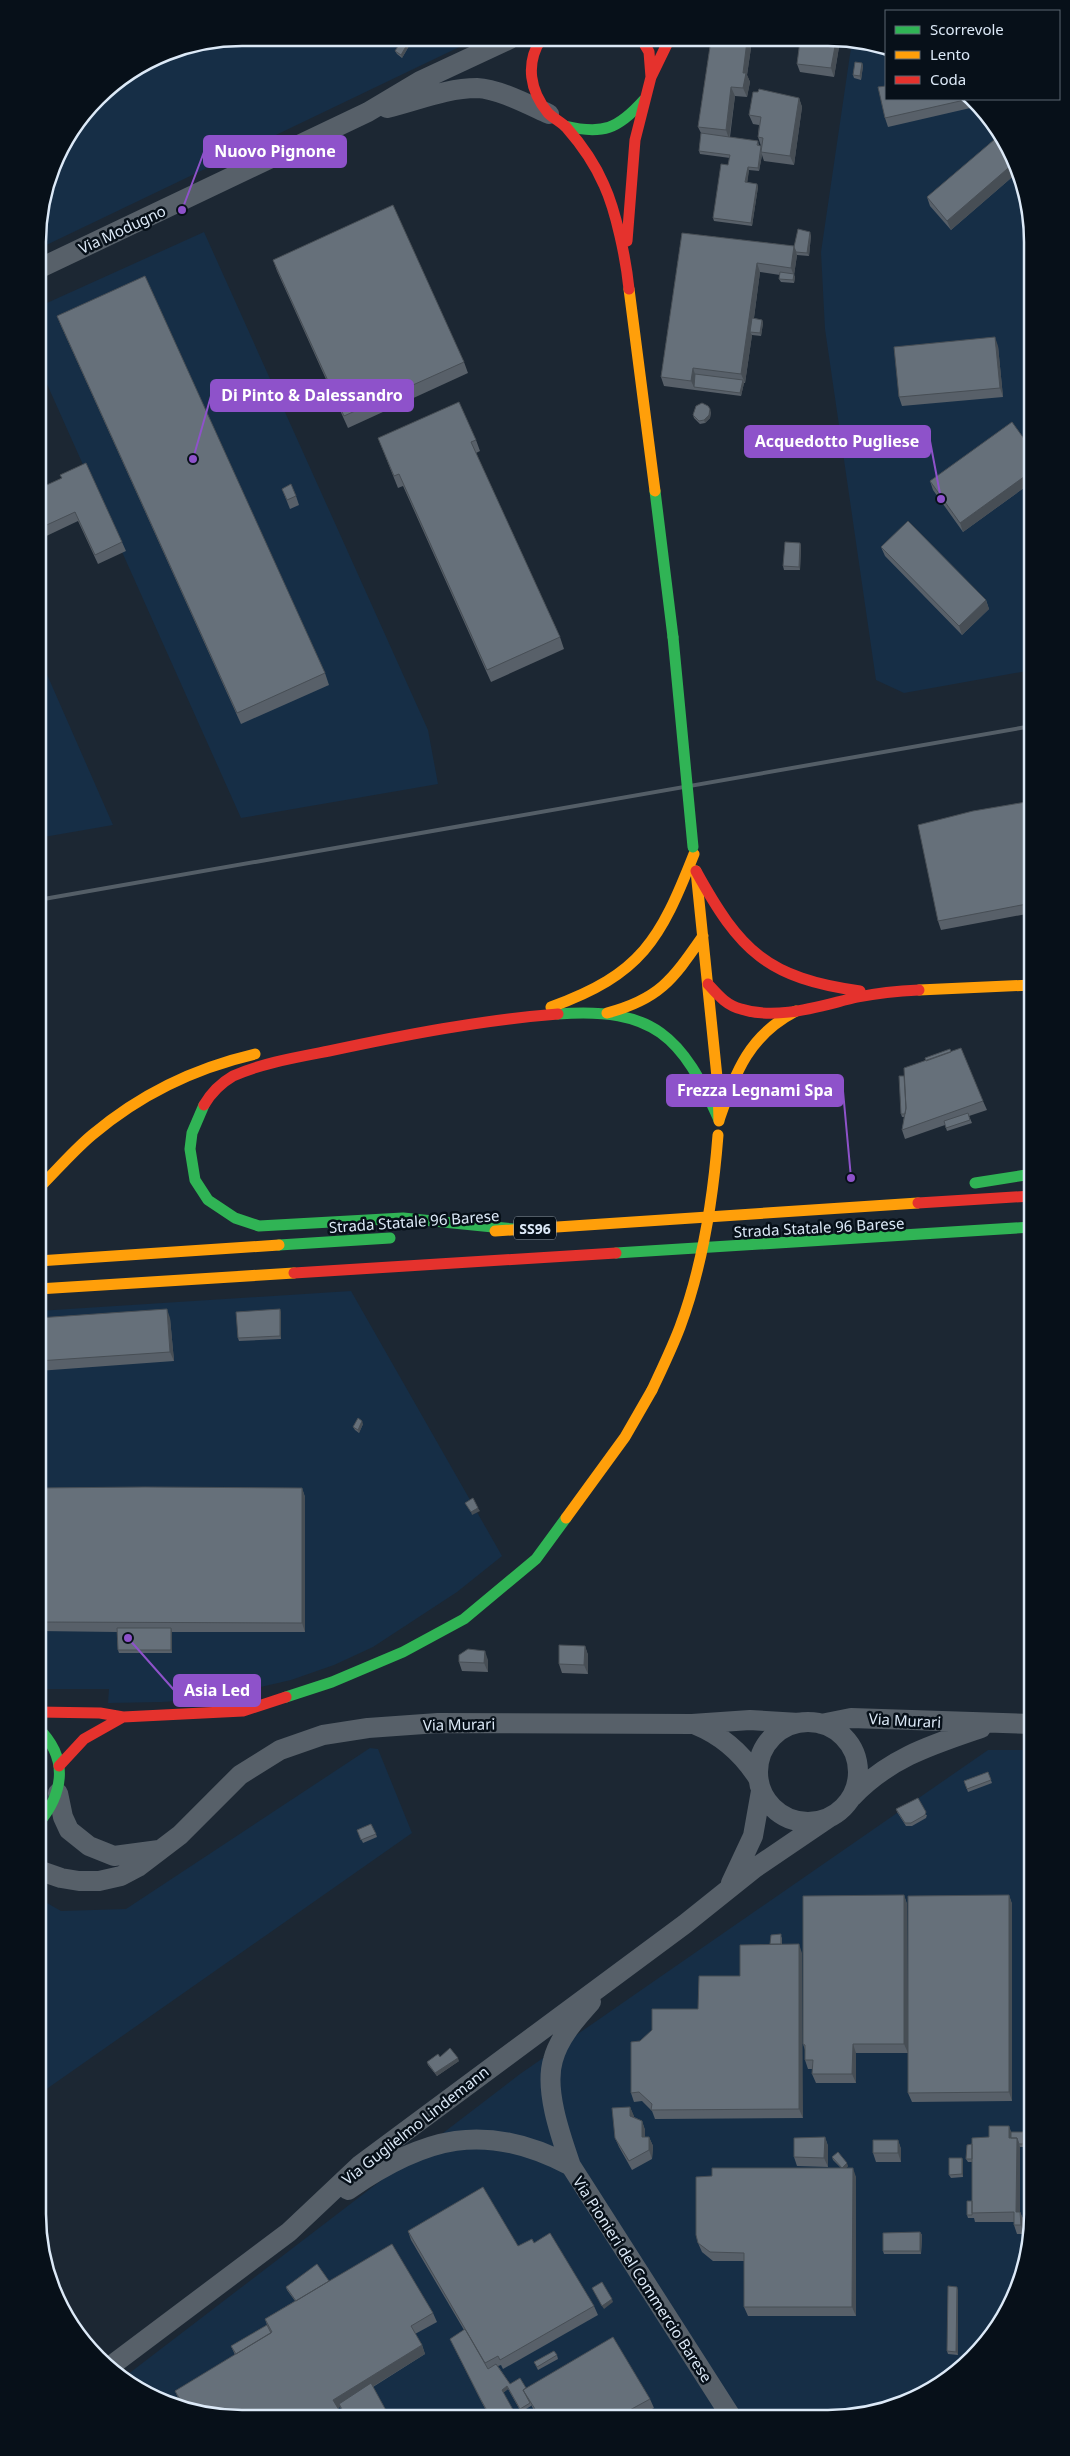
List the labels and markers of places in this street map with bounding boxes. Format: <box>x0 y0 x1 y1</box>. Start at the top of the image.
callout: Nuovo Pignone <box>204 136 346 167</box>
callout: Di Pinto & Dalessandro <box>211 380 413 411</box>
callout: Acquedotto Pugliese <box>745 426 930 457</box>
callout: Frezza Legnami Spa <box>667 1075 843 1106</box>
callout: Asia Led <box>174 1675 260 1706</box>

